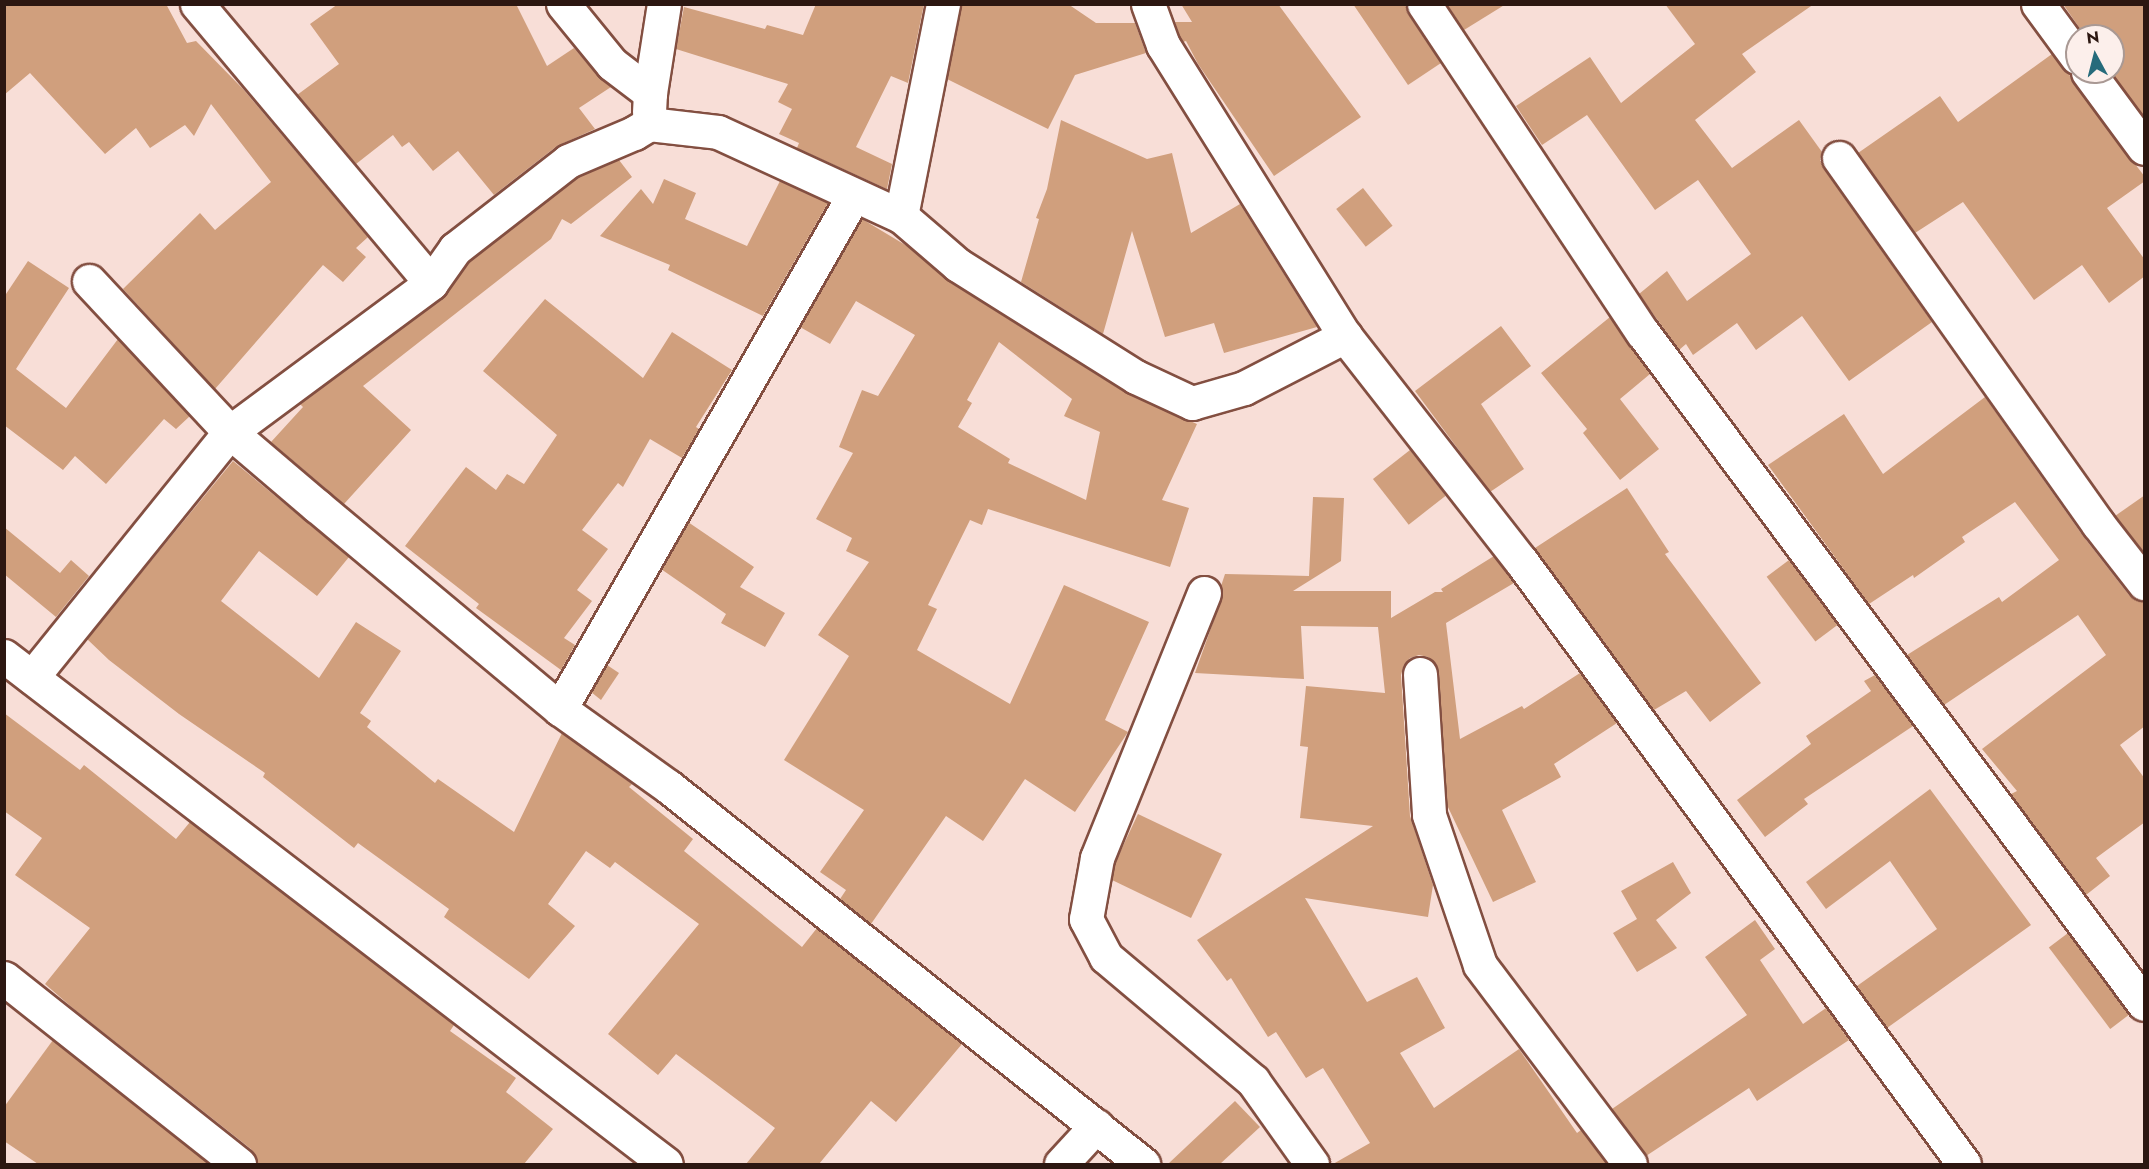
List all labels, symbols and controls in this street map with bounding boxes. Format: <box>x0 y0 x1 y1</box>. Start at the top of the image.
north arrow <box>2065 24 2125 84</box>
text: N <box>2085 25 2101 50</box>

